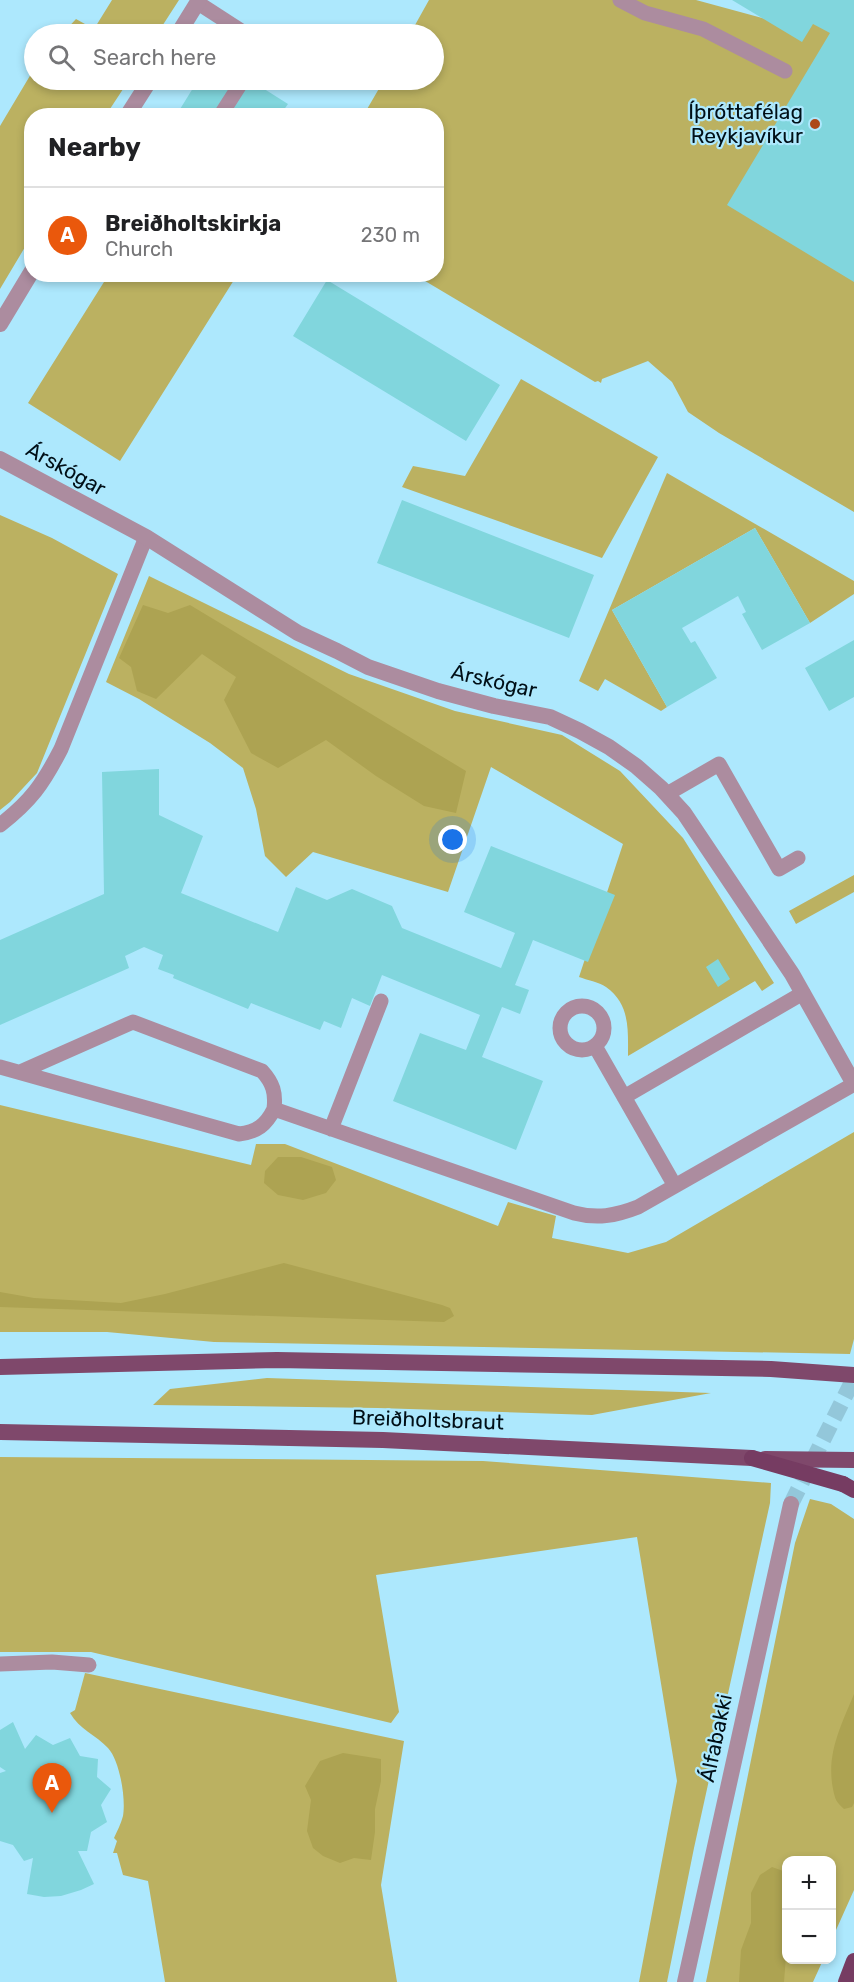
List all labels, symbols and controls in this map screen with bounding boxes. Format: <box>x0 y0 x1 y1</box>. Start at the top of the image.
search box <box>24 24 444 90</box>
icon: search <box>45 41 78 74</box>
text: Search here <box>93 44 216 71</box>
place label: Íþróttafélag Reykjavíkur <box>688 99 803 148</box>
marker: Íþróttafélag Reykjavíkur <box>808 117 822 131</box>
text: Nearby <box>48 132 141 163</box>
text: Breiðholtskirkja <box>105 210 281 237</box>
text: A <box>60 223 75 247</box>
text: 230 m <box>361 223 420 247</box>
text: Church <box>105 237 173 261</box>
street label: Árskógar <box>22 436 110 501</box>
street label: Árskógar <box>449 659 539 703</box>
your location <box>438 825 467 854</box>
street label: Breiðholtsbraut <box>352 1404 504 1435</box>
street label: Álfabakki <box>694 1692 737 1784</box>
pin: A <box>32 1764 72 1813</box>
map controls <box>782 1856 836 1964</box>
button: + <box>782 1856 836 1910</box>
button: − <box>782 1910 836 1964</box>

